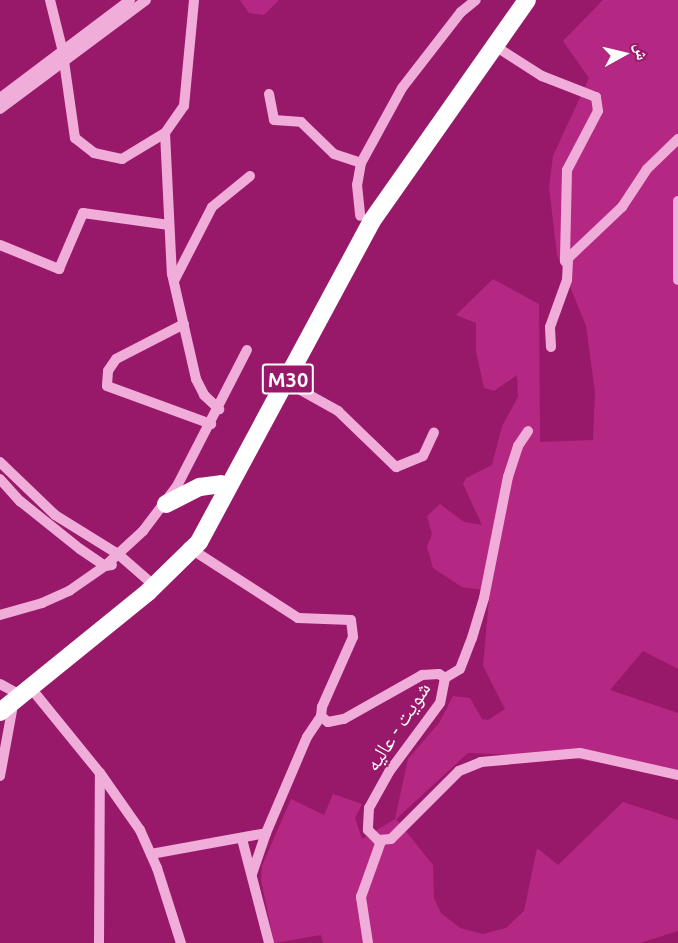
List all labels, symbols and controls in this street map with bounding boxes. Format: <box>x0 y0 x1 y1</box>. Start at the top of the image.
north arrow <box>594 24 654 84</box>
text: ش <box>632 42 652 61</box>
road number: M30 <box>261 362 315 396</box>
street label: شويت - عاليه <box>359 677 435 775</box>

